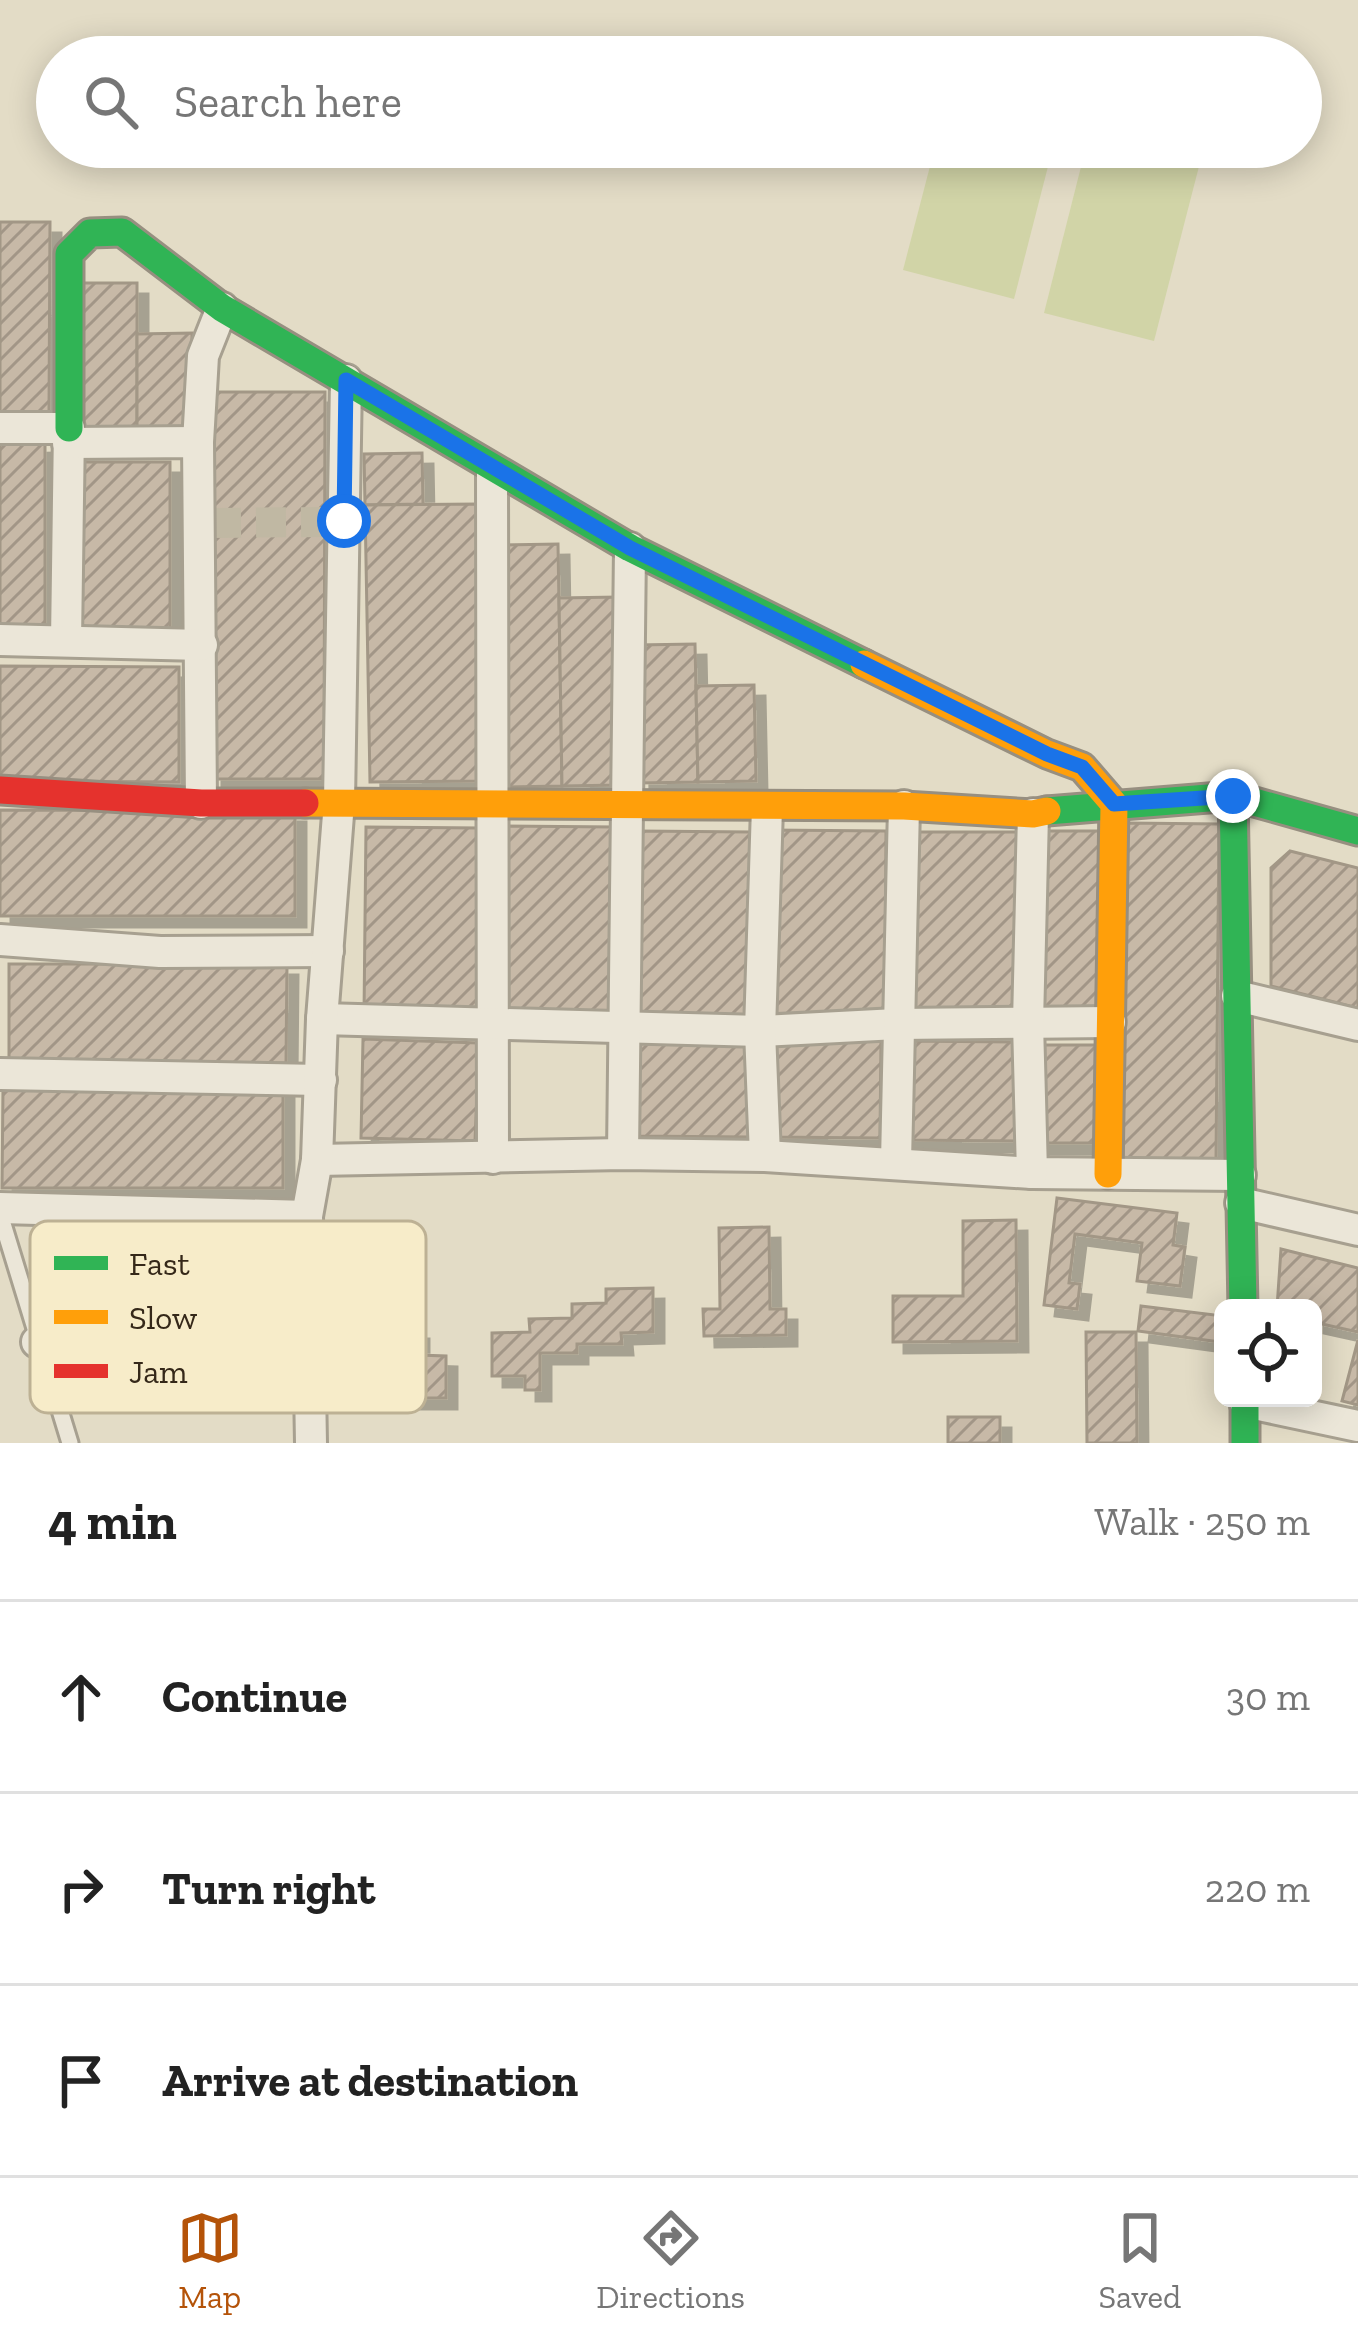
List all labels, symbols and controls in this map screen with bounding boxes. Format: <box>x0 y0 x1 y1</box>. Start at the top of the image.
search box <box>36 36 1322 168</box>
icon: search <box>78 69 144 135</box>
text: Search here <box>174 75 402 129</box>
route start <box>317 494 371 548</box>
route end <box>1206 769 1260 823</box>
legend <box>30 1221 426 1413</box>
text: Fast <box>129 1244 190 1283</box>
text: Slow <box>129 1298 197 1337</box>
map controls <box>1214 1299 1322 1407</box>
button: locate <box>1214 1299 1322 1407</box>
text: Jam <box>129 1352 188 1391</box>
text: 4 min <box>48 1491 177 1552</box>
text: Walk · 250 m <box>1095 1498 1310 1545</box>
icon: ahead <box>48 1664 114 1730</box>
text: Continue <box>162 1670 347 1724</box>
text: 30 m <box>1226 1673 1310 1720</box>
icon: right <box>48 1856 114 1922</box>
text: Turn right <box>162 1862 375 1916</box>
text: 220 m <box>1205 1865 1310 1912</box>
icon: arrive <box>48 2048 114 2114</box>
text: Arrive at destination <box>162 2054 578 2108</box>
tab: Map <box>177 2205 243 2316</box>
tab: Directions <box>596 2205 745 2316</box>
tab: Saved <box>1099 2205 1181 2316</box>

